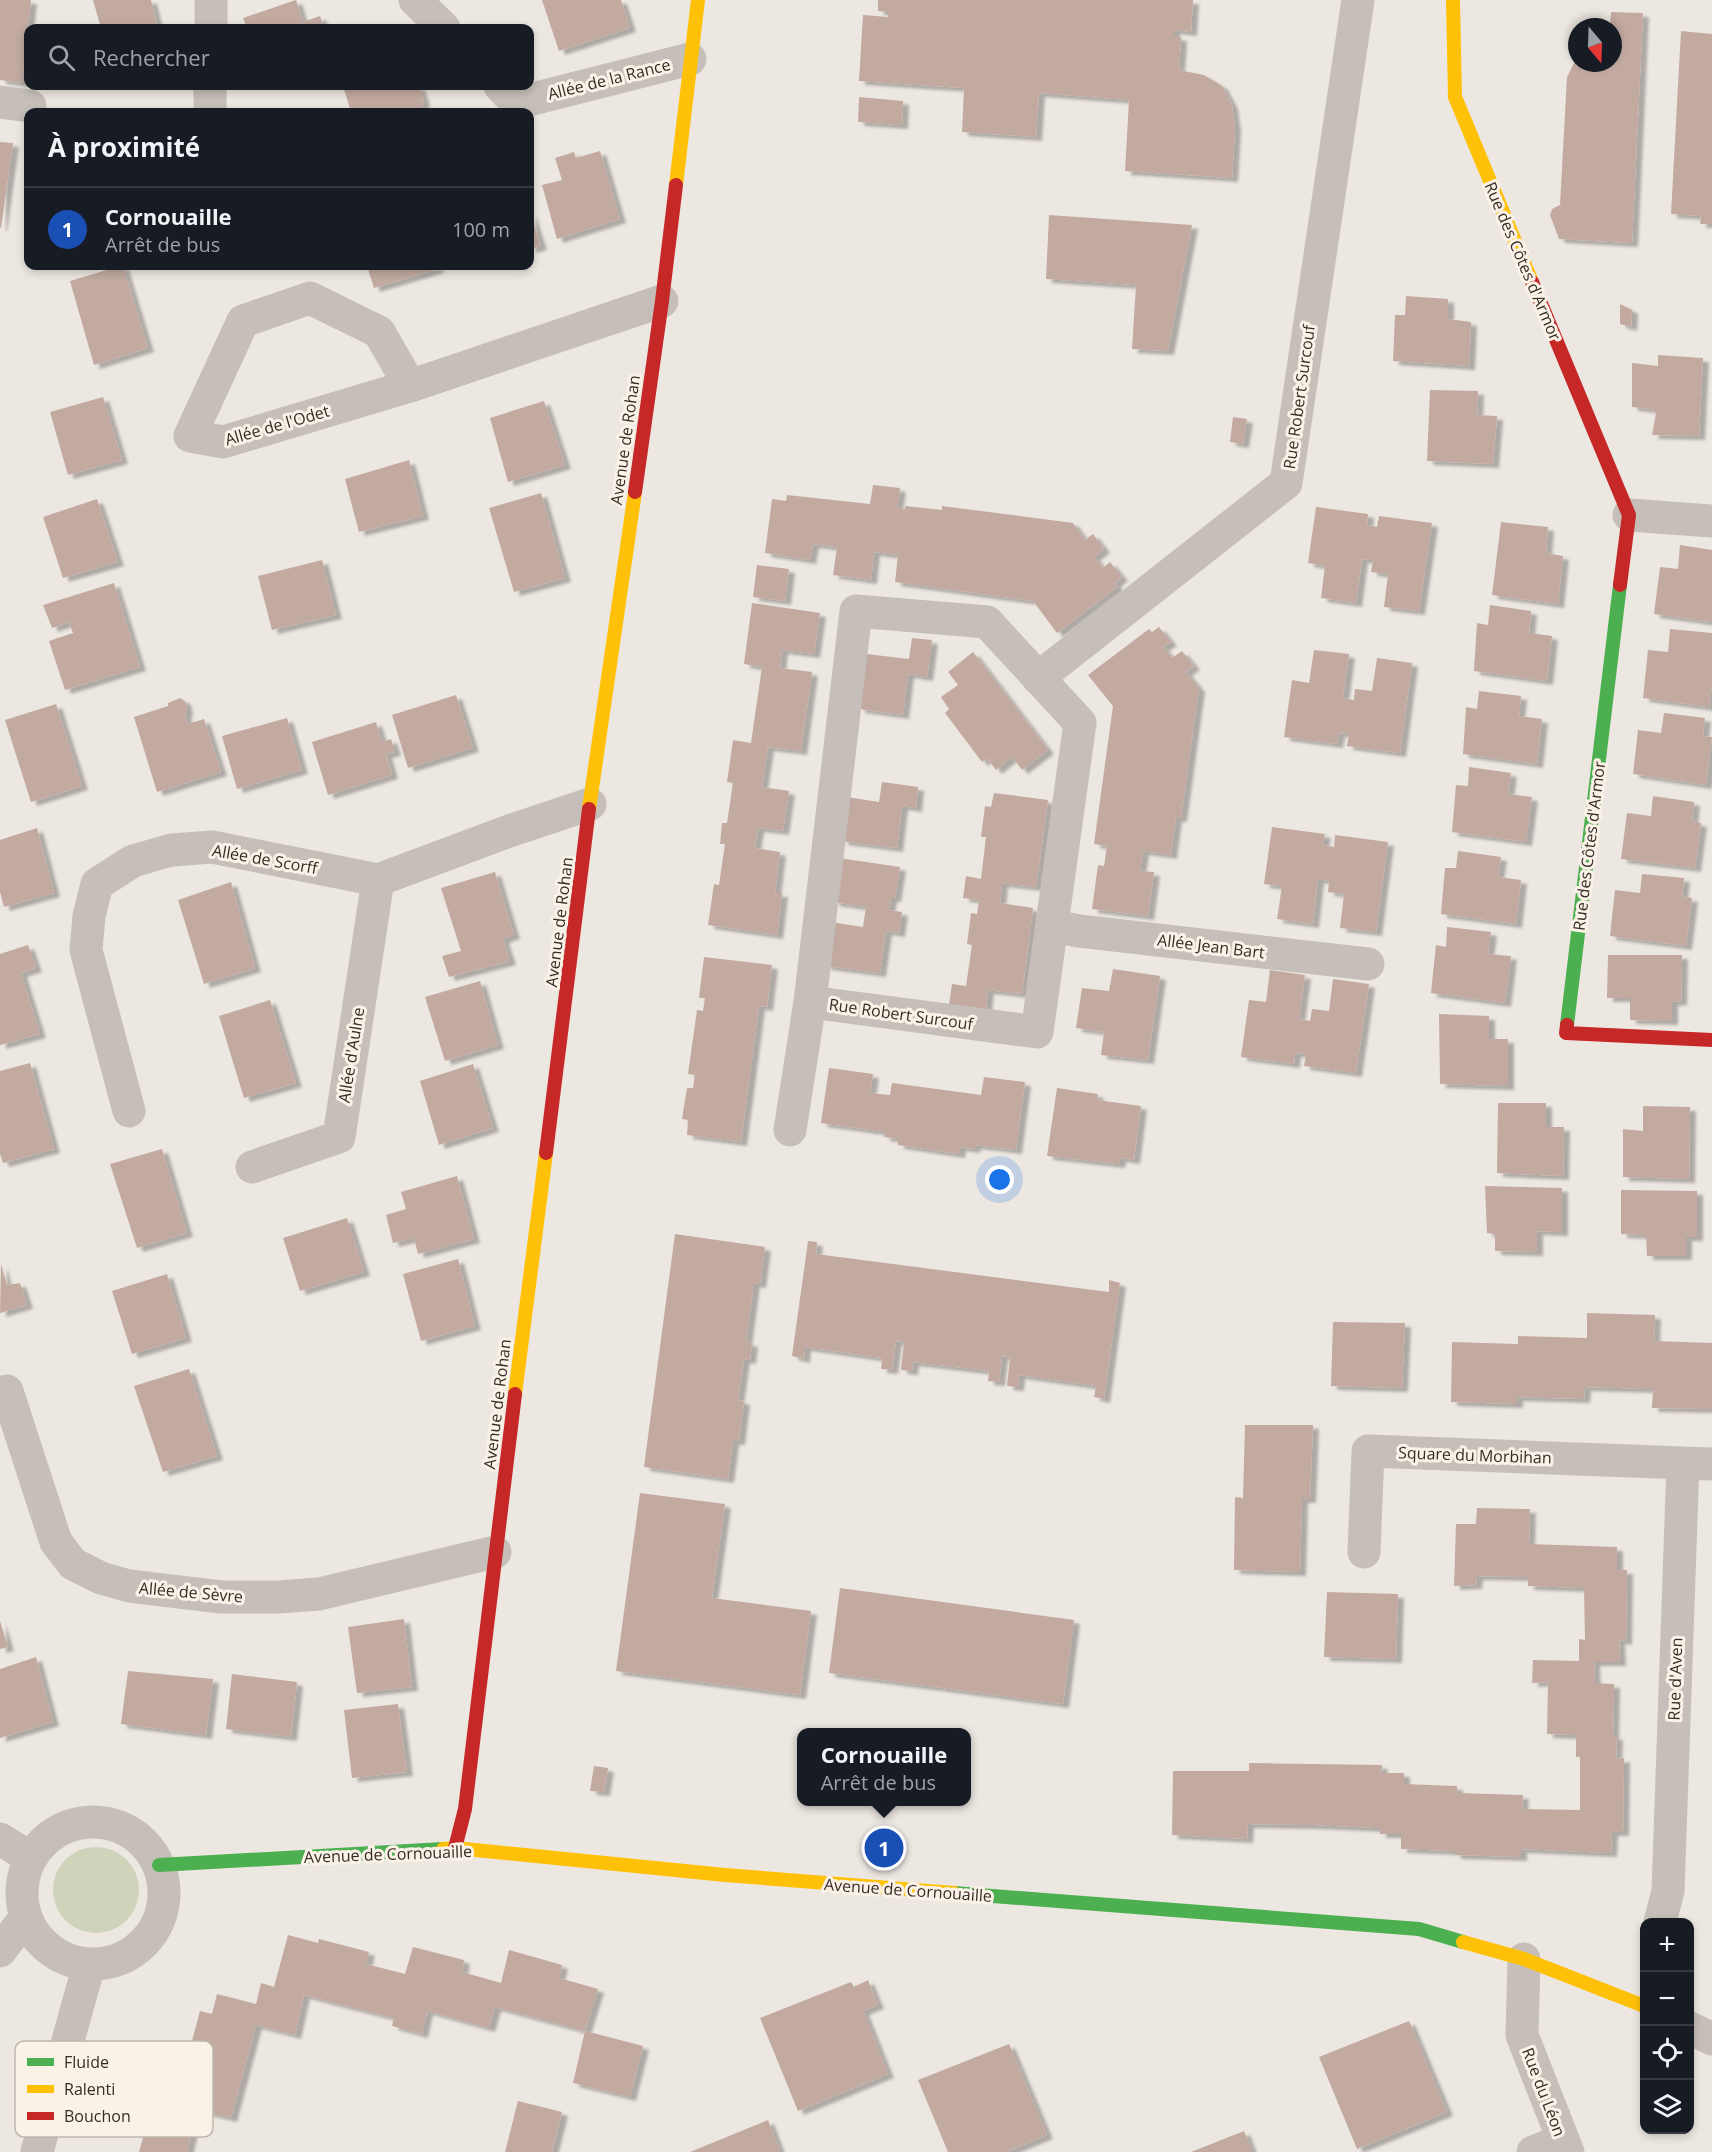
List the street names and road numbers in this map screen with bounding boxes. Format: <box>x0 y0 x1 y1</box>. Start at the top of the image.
street label: Allée de la Rance <box>545 53 673 105</box>
street label: Rue des Côtes d'Armor <box>1480 178 1567 344</box>
street label: Rue Robert Surcouf <box>1278 322 1320 470</box>
street label: Avenue de Rohan <box>605 374 645 506</box>
street label: Allée de l'Odet <box>222 399 332 450</box>
street label: Rue des Côtes d'Armor <box>1568 760 1610 932</box>
street label: Allée de Scorff <box>211 839 321 879</box>
street label: Avenue de Rohan <box>540 856 578 988</box>
street label: Allée Jean Bart <box>1156 929 1266 964</box>
street label: Rue Robert Surcouf <box>828 993 976 1035</box>
street label: Allée d'Aulne <box>333 1006 369 1104</box>
street label: Avenue de Rohan <box>478 1338 516 1470</box>
street label: Square du Morbihan <box>1398 1441 1552 1469</box>
street label: Allée de Sèvre <box>138 1576 244 1608</box>
street label: Rue d'Aven <box>1663 1637 1687 1721</box>
street label: Avenue de Cornouaille <box>304 1840 472 1868</box>
street label: Avenue de Cornouaille <box>823 1873 993 1907</box>
street label: Rue du Léon <box>1517 2044 1571 2140</box>

